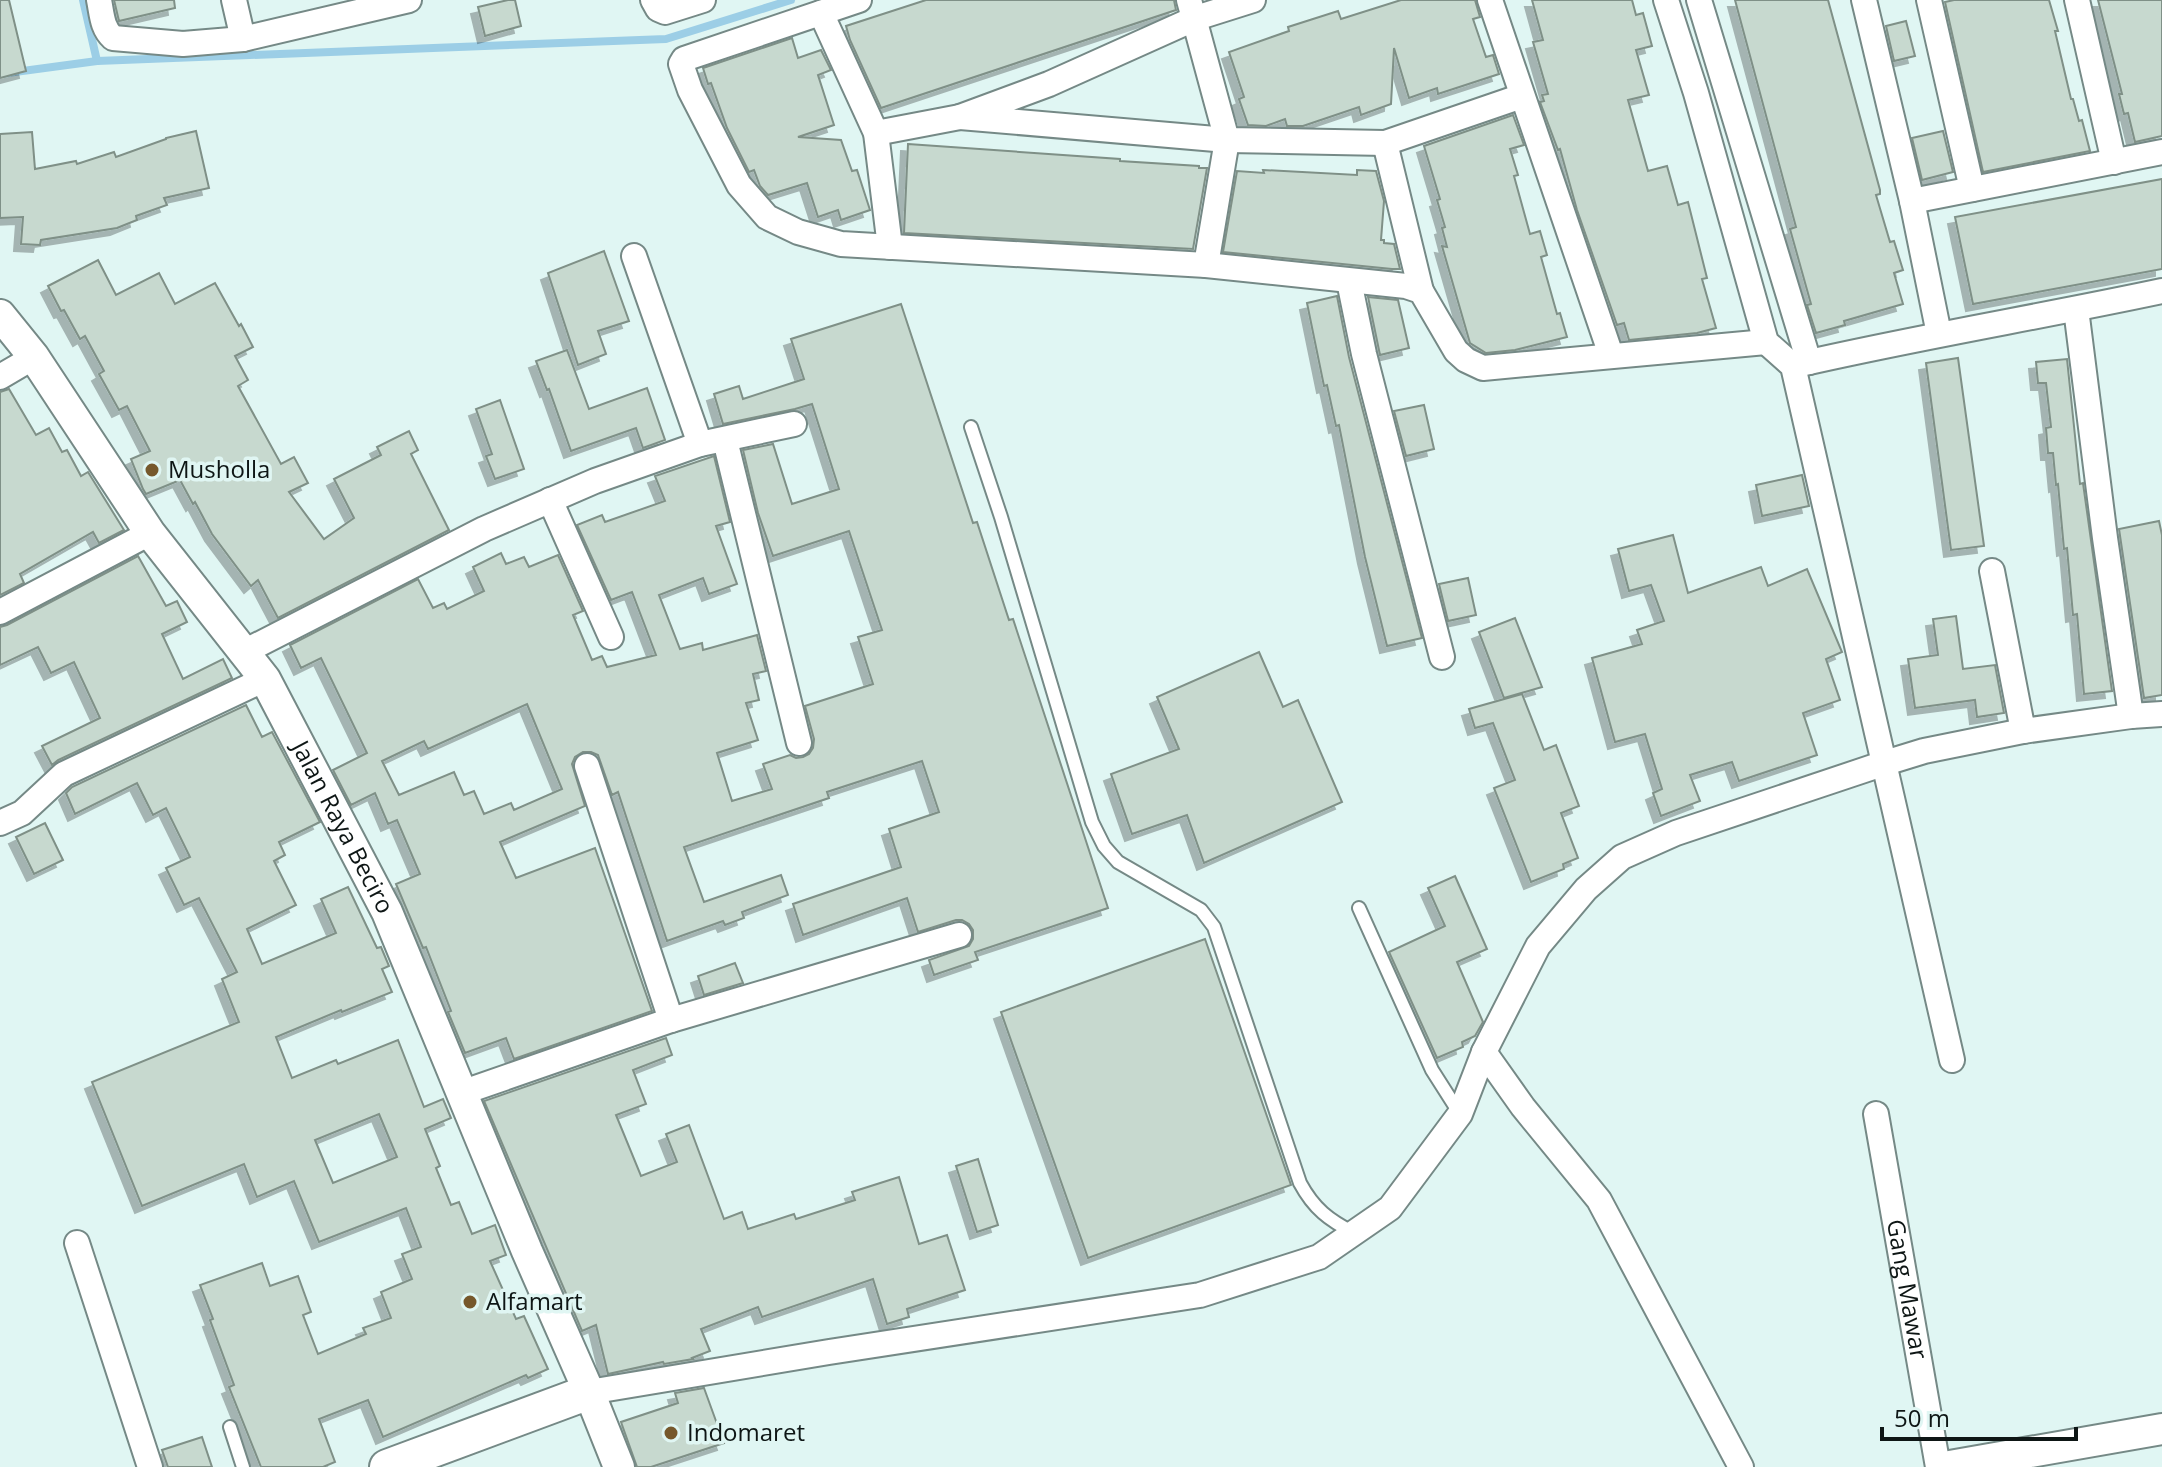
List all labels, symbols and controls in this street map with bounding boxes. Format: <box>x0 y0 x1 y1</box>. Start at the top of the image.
place label: Musholla <box>168 452 270 485</box>
marker: Musholla <box>143 461 161 479</box>
street label: Jalan Raya Beciro <box>284 733 403 919</box>
street label: Gang Mawar <box>1880 1217 1937 1362</box>
place label: Alfamart <box>486 1284 583 1317</box>
marker: Alfamart <box>461 1293 479 1311</box>
scale bar <box>1882 1391 2076 1441</box>
text: 50 m <box>1894 1401 1950 1434</box>
place label: Indomaret <box>687 1415 805 1448</box>
marker: Indomaret <box>662 1424 680 1442</box>

